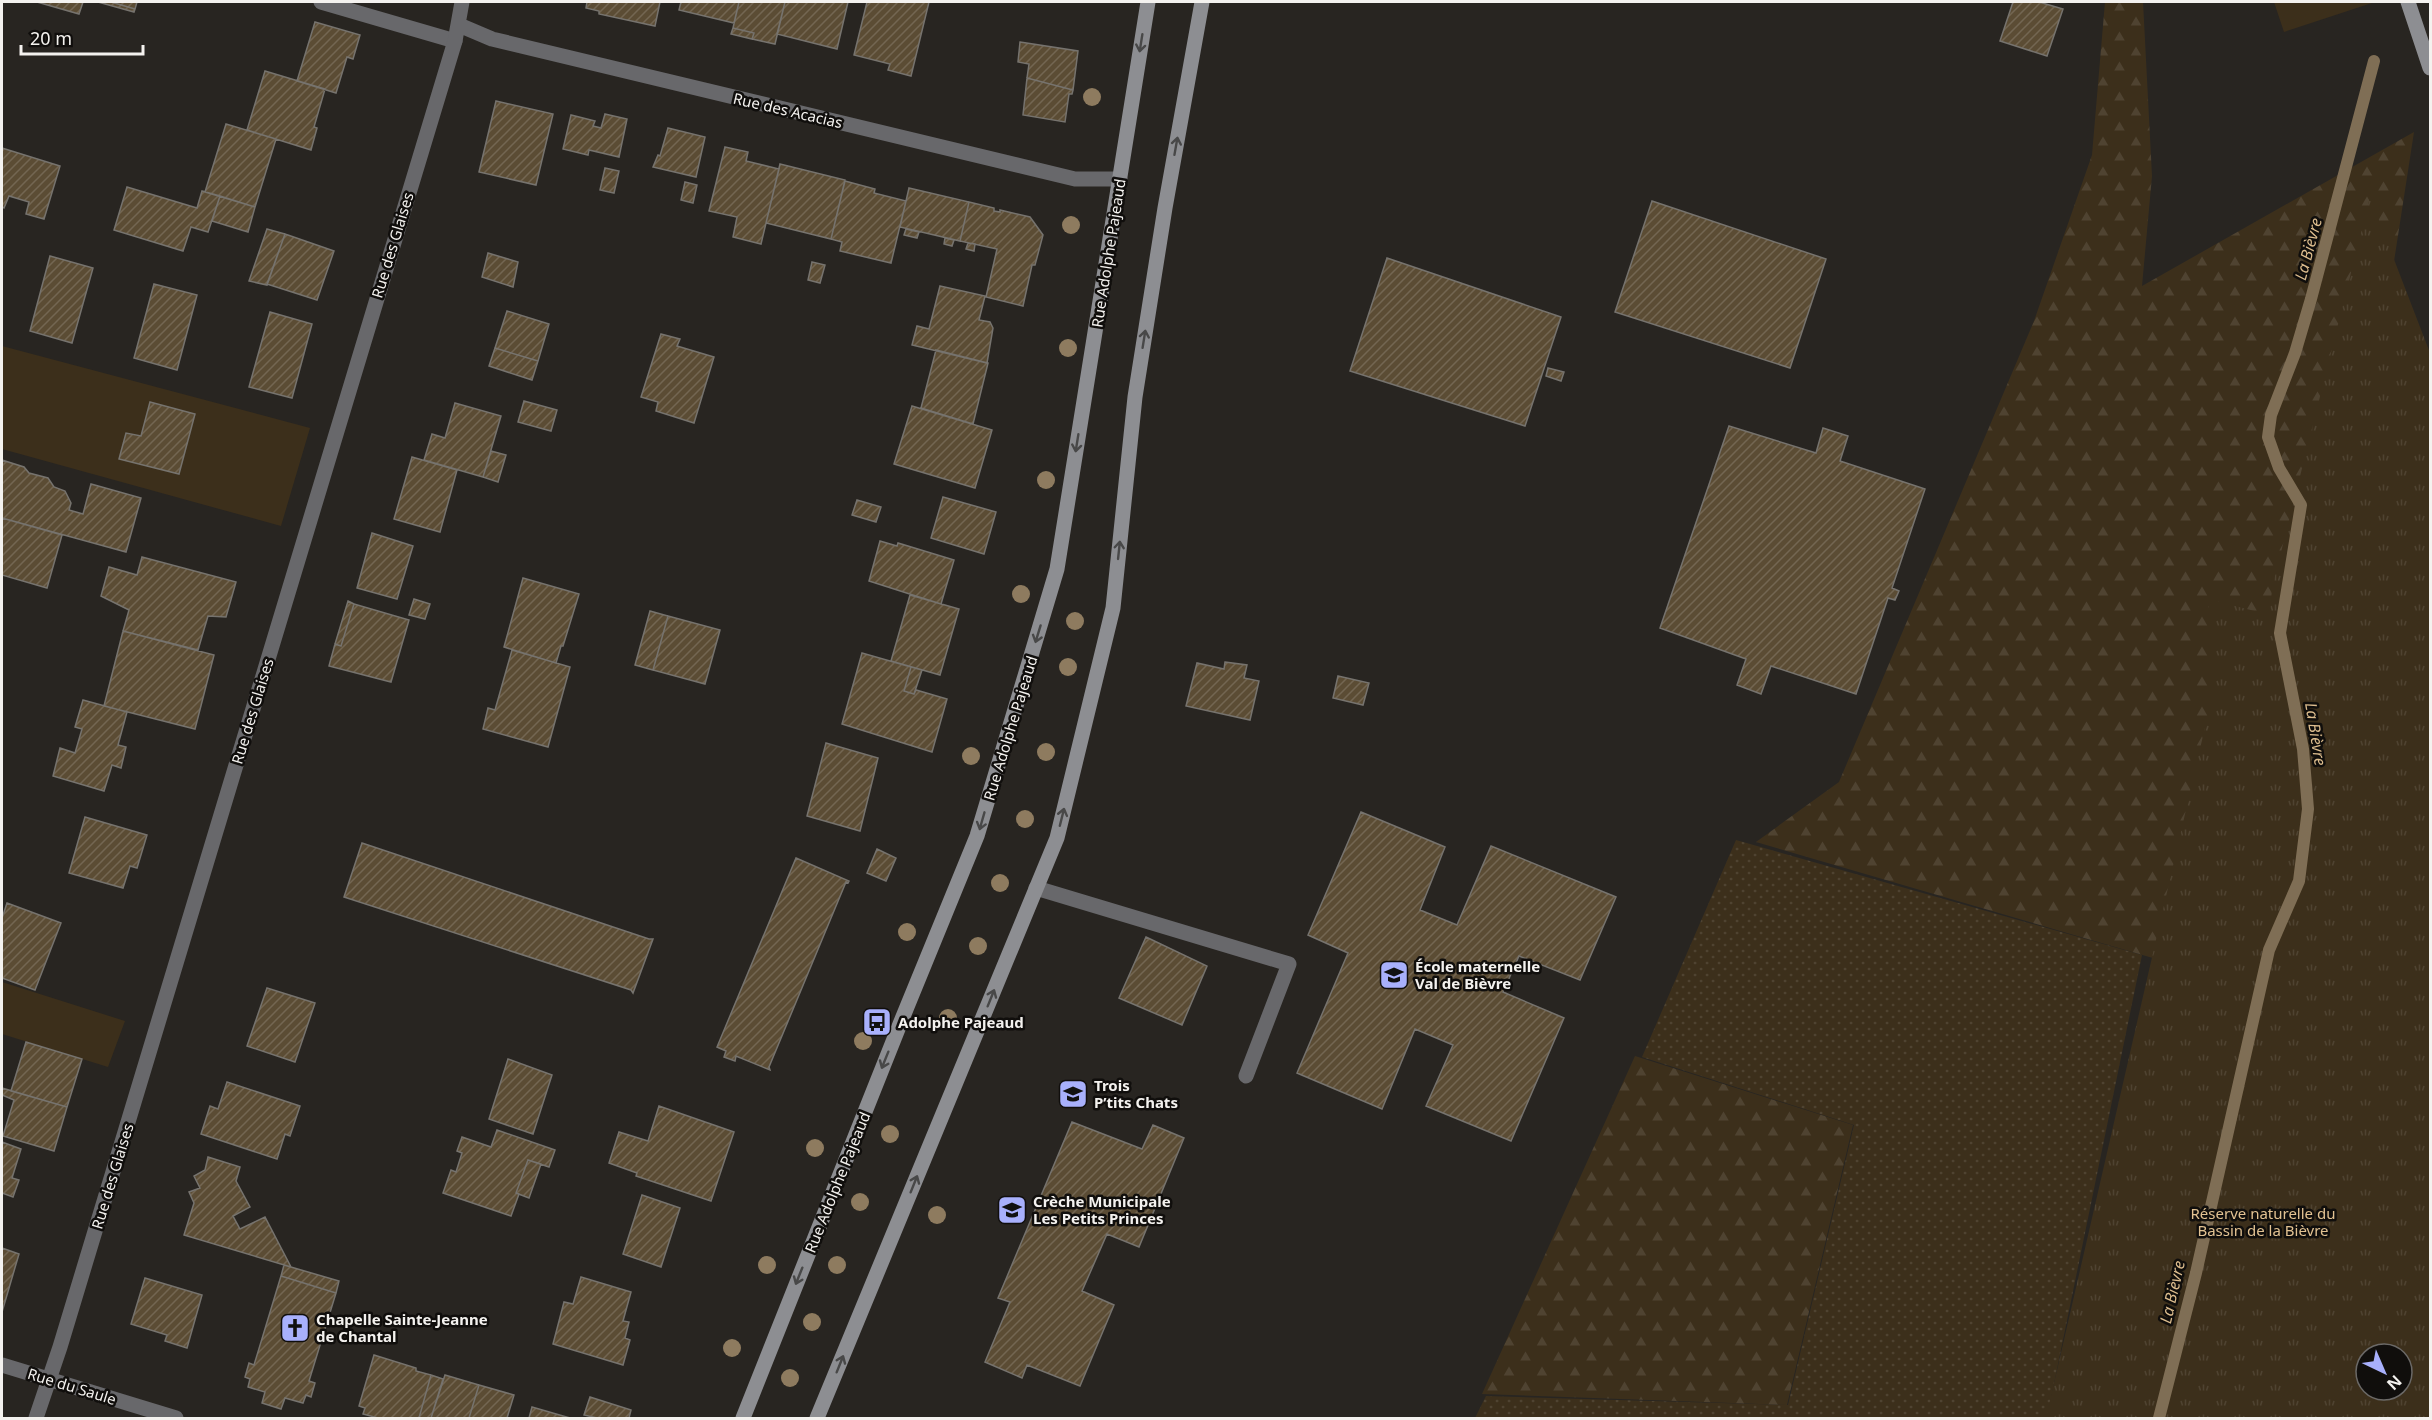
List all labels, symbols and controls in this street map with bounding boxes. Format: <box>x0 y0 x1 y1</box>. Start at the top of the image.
scale bar <box>21 18 142 56</box>
text: 20 m <box>30 26 72 50</box>
one-way arrow <box>1136 33 1147 53</box>
street label: Rue des Acacias <box>731 88 845 132</box>
one-way arrow <box>1171 137 1182 157</box>
street label: Rue Adolphe Pajeaud <box>1086 177 1130 329</box>
street label: Rue des Glaises <box>366 190 418 300</box>
water label: La Bièvre <box>2289 215 2327 283</box>
one-way arrow <box>1139 329 1150 349</box>
one-way arrow <box>1072 433 1083 453</box>
one-way arrow <box>1114 540 1125 560</box>
one-way arrow <box>1032 624 1043 643</box>
street label: Rue Adolphe Pajeaud <box>978 653 1042 803</box>
street label: Rue des Glaises <box>226 656 278 766</box>
water label: La Bièvre <box>2300 701 2332 767</box>
one-way arrow <box>1057 807 1069 826</box>
one-way arrow <box>976 811 987 830</box>
place label: École maternelle Val de Bièvre <box>1415 956 1540 993</box>
school or university icon: École maternelle Val de Bièvre <box>1378 959 1410 991</box>
one-way arrow <box>986 989 997 1007</box>
bus stop icon: Adolphe Pajeaud <box>861 1006 893 1038</box>
place label: Adolphe Pajeaud <box>898 1012 1024 1032</box>
one-way arrow <box>879 1050 890 1068</box>
place label: Trois P’tits Chats <box>1094 1075 1178 1112</box>
school or university icon: Trois P’tits Chats <box>1057 1078 1089 1110</box>
street label: Rue Adolphe Pajeaud <box>800 1109 874 1255</box>
street label: Rue des Glaises <box>86 1121 138 1231</box>
one-way arrow <box>909 1175 920 1194</box>
place label: Crèche Municipale Les Petits Princes <box>1033 1191 1171 1228</box>
school or university icon: Crèche Municipale Les Petits Princes <box>996 1194 1028 1226</box>
park label: Réserve naturelle du Bassin de la Bièvre <box>2191 1203 2335 1240</box>
water label: La Bièvre <box>2154 1258 2190 1326</box>
one-way arrow <box>793 1266 804 1285</box>
place label: Chapelle Sainte-Jeanne de Chantal <box>316 1309 488 1346</box>
church icon: Chapelle Sainte-Jeanne de Chantal <box>279 1312 311 1344</box>
north arrow <box>2354 1342 2414 1402</box>
one-way arrow <box>835 1356 846 1374</box>
street label: Rue du Saule <box>25 1363 119 1409</box>
text: N <box>2382 1370 2407 1395</box>

